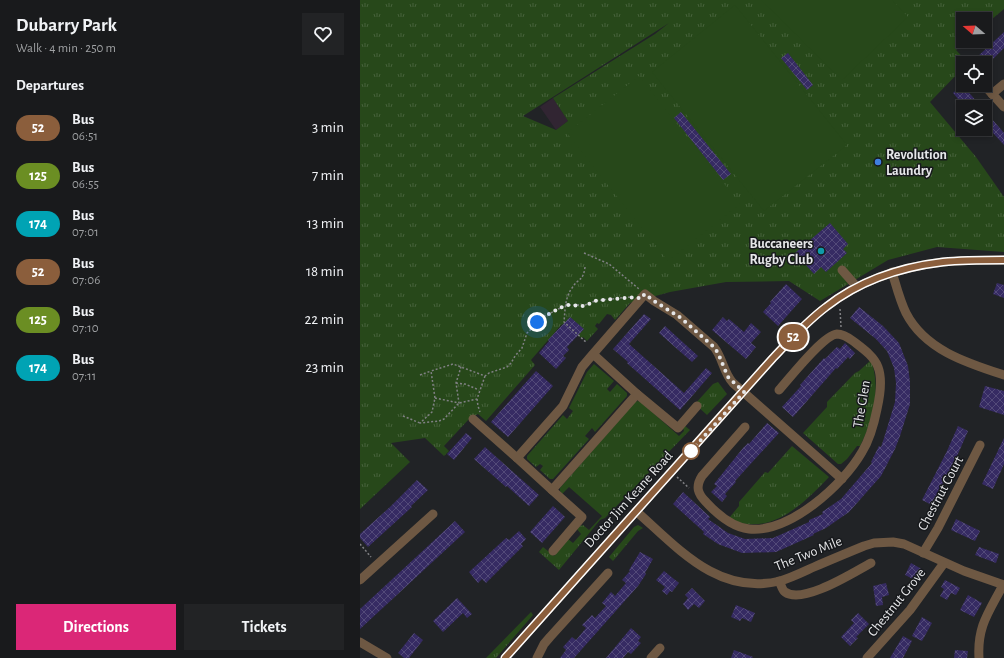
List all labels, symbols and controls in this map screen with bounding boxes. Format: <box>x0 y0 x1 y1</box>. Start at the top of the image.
north arrow <box>956 12 992 48</box>
map controls <box>956 12 992 136</box>
button: heart <box>302 13 344 55</box>
text: Dubarry Park <box>16 16 117 35</box>
text: Walk · 4 min · 250 m <box>16 42 116 55</box>
button: locate <box>956 56 992 92</box>
text: Departures <box>16 78 84 93</box>
button: layers <box>956 100 992 136</box>
text: Bus <box>72 112 94 127</box>
text: 3 min <box>312 120 344 135</box>
text: 52 <box>32 121 44 135</box>
text: 06:51 <box>72 130 98 143</box>
place label: Revolution Laundry <box>886 148 947 178</box>
marker: Revolution Laundry <box>873 157 883 167</box>
text: Bus <box>72 160 94 175</box>
text: 7 min <box>312 168 344 183</box>
text: 125 <box>29 169 47 183</box>
text: 06:55 <box>72 178 99 191</box>
text: Bus <box>72 208 94 223</box>
text: 13 min <box>307 216 344 231</box>
text: 174 <box>29 217 47 231</box>
text: 07:01 <box>72 226 99 239</box>
place label: Buccaneers Rugby Club <box>749 237 813 267</box>
marker: Buccaneers Rugby Club <box>816 246 826 256</box>
text: Bus <box>72 256 94 271</box>
text: 18 min <box>306 264 344 279</box>
text: 52 <box>32 265 44 279</box>
text: 07:06 <box>72 274 100 287</box>
text: Bus <box>72 304 94 319</box>
text: 22 min <box>305 312 344 327</box>
your location <box>527 312 547 332</box>
text: 125 <box>29 313 47 327</box>
text: 07:10 <box>72 322 99 335</box>
line badge: 52 <box>775 324 811 350</box>
text: 52 <box>787 330 799 344</box>
text: Bus <box>72 352 94 367</box>
text: 23 min <box>305 360 344 375</box>
text: 174 <box>29 361 47 375</box>
text: 07:11 <box>72 370 96 383</box>
street label: The Glen <box>851 379 873 429</box>
unlabelled marker <box>682 442 700 460</box>
street label: Doctor Jim Keane Road <box>582 449 676 551</box>
street label: Chestnut Court <box>916 454 966 533</box>
street label: The Two Mile <box>773 534 844 574</box>
street label: Chestnut Grove <box>865 566 928 639</box>
button: Directions <box>16 604 176 650</box>
button: Tickets <box>184 604 344 650</box>

